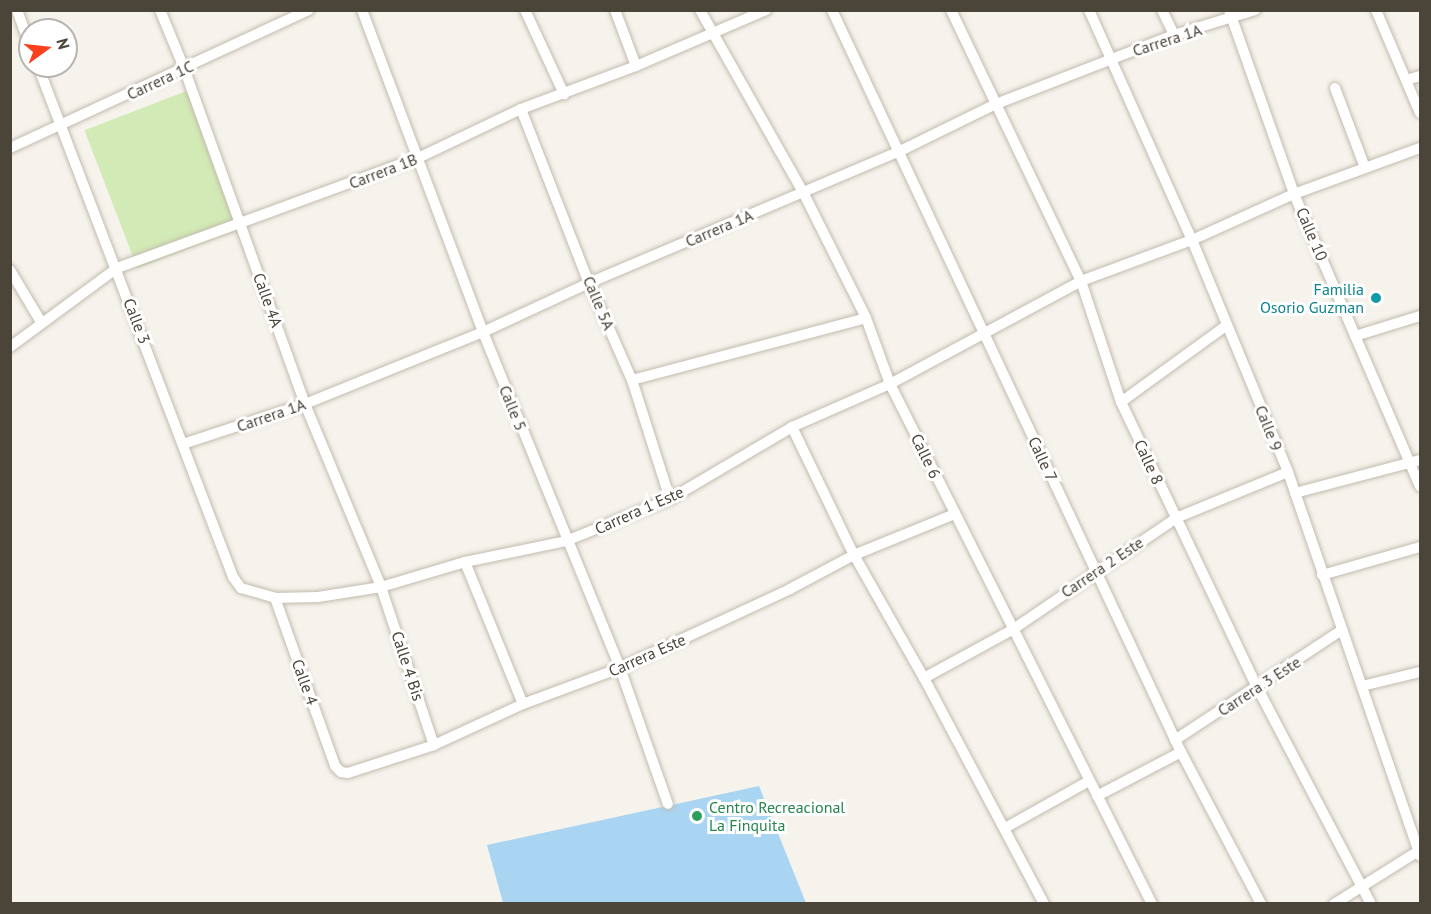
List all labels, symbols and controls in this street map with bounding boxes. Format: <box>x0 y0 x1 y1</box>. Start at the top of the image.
north arrow <box>18 18 78 78</box>
street label: Carrera 1A <box>1130 20 1204 60</box>
text: N <box>52 36 74 52</box>
street label: Carrera 1C <box>124 56 196 104</box>
street label: Carrera 1B <box>346 149 420 193</box>
street label: Calle 10 <box>1292 204 1332 264</box>
street label: Carrera 1A <box>682 205 756 251</box>
street label: Calle 4A <box>249 270 287 330</box>
street label: Calle 5A <box>579 273 619 333</box>
place label: Familia Osorio Guzman <box>1260 279 1364 317</box>
marker: Familia Osorio Guzman <box>1369 291 1383 305</box>
street label: Calle 3 <box>120 295 154 347</box>
street label: Calle 5 <box>495 382 531 434</box>
street label: Carrera 1A <box>234 394 308 436</box>
street label: Calle 9 <box>1251 402 1287 454</box>
street label: Calle 6 <box>907 431 945 481</box>
street label: Calle 7 <box>1024 434 1062 484</box>
street label: Calle 8 <box>1130 437 1168 487</box>
street label: Carrera 1 Este <box>592 482 686 538</box>
street label: Carrera 2 Este <box>1057 532 1147 602</box>
street label: Calle 4 Bis <box>388 629 428 703</box>
street label: Carrera Este <box>606 630 688 680</box>
street label: Carrera 3 Este <box>1214 652 1304 720</box>
street label: Calle 4 <box>288 657 322 707</box>
place label: Centro Recreacional La Finquita <box>709 797 845 835</box>
marker: Centro Recreacional La Finquita <box>690 809 704 823</box>

